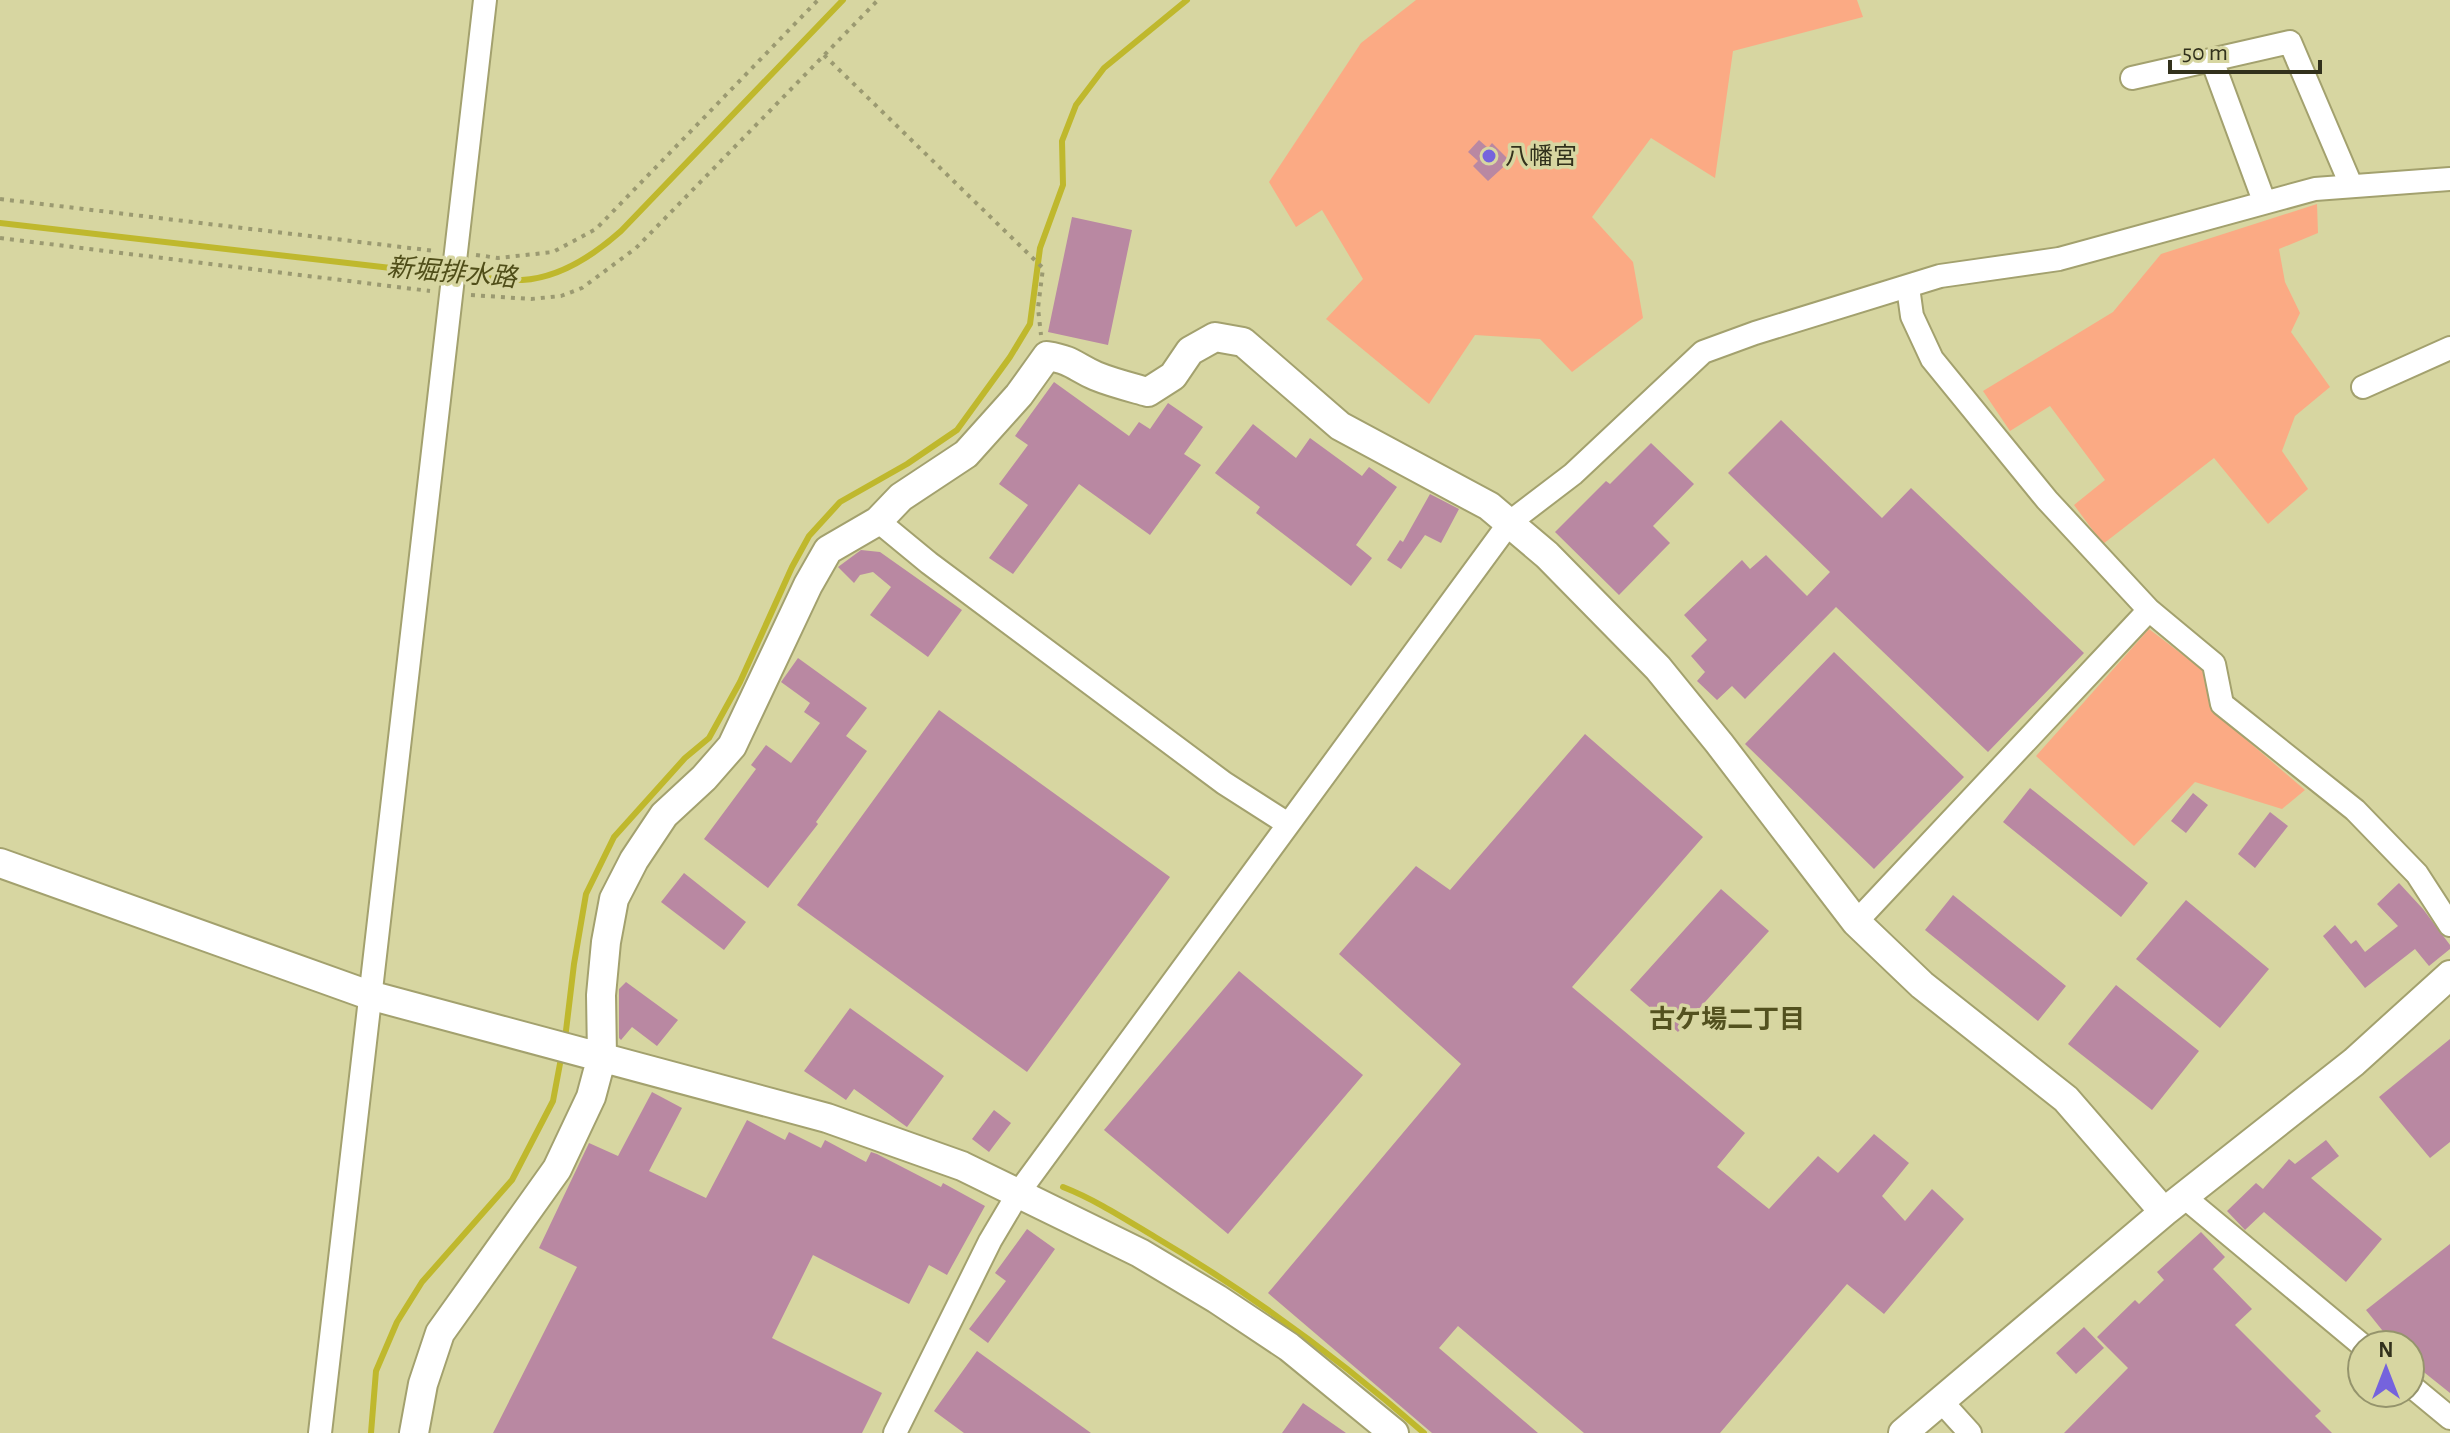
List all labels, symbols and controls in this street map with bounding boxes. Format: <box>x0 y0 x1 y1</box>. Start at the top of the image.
scale bar <box>2170 24 2320 74</box>
text: 50 m <box>2182 41 2228 65</box>
place label: 八幡宮 <box>1505 143 1577 169</box>
marker: 八幡宮 <box>1480 147 1498 165</box>
water label: 新堀排水路 <box>386 253 520 292</box>
district label: 古ケ場二丁目 <box>1649 1005 1805 1033</box>
north arrow <box>2346 1329 2426 1409</box>
text: N <box>2378 1339 2394 1361</box>

